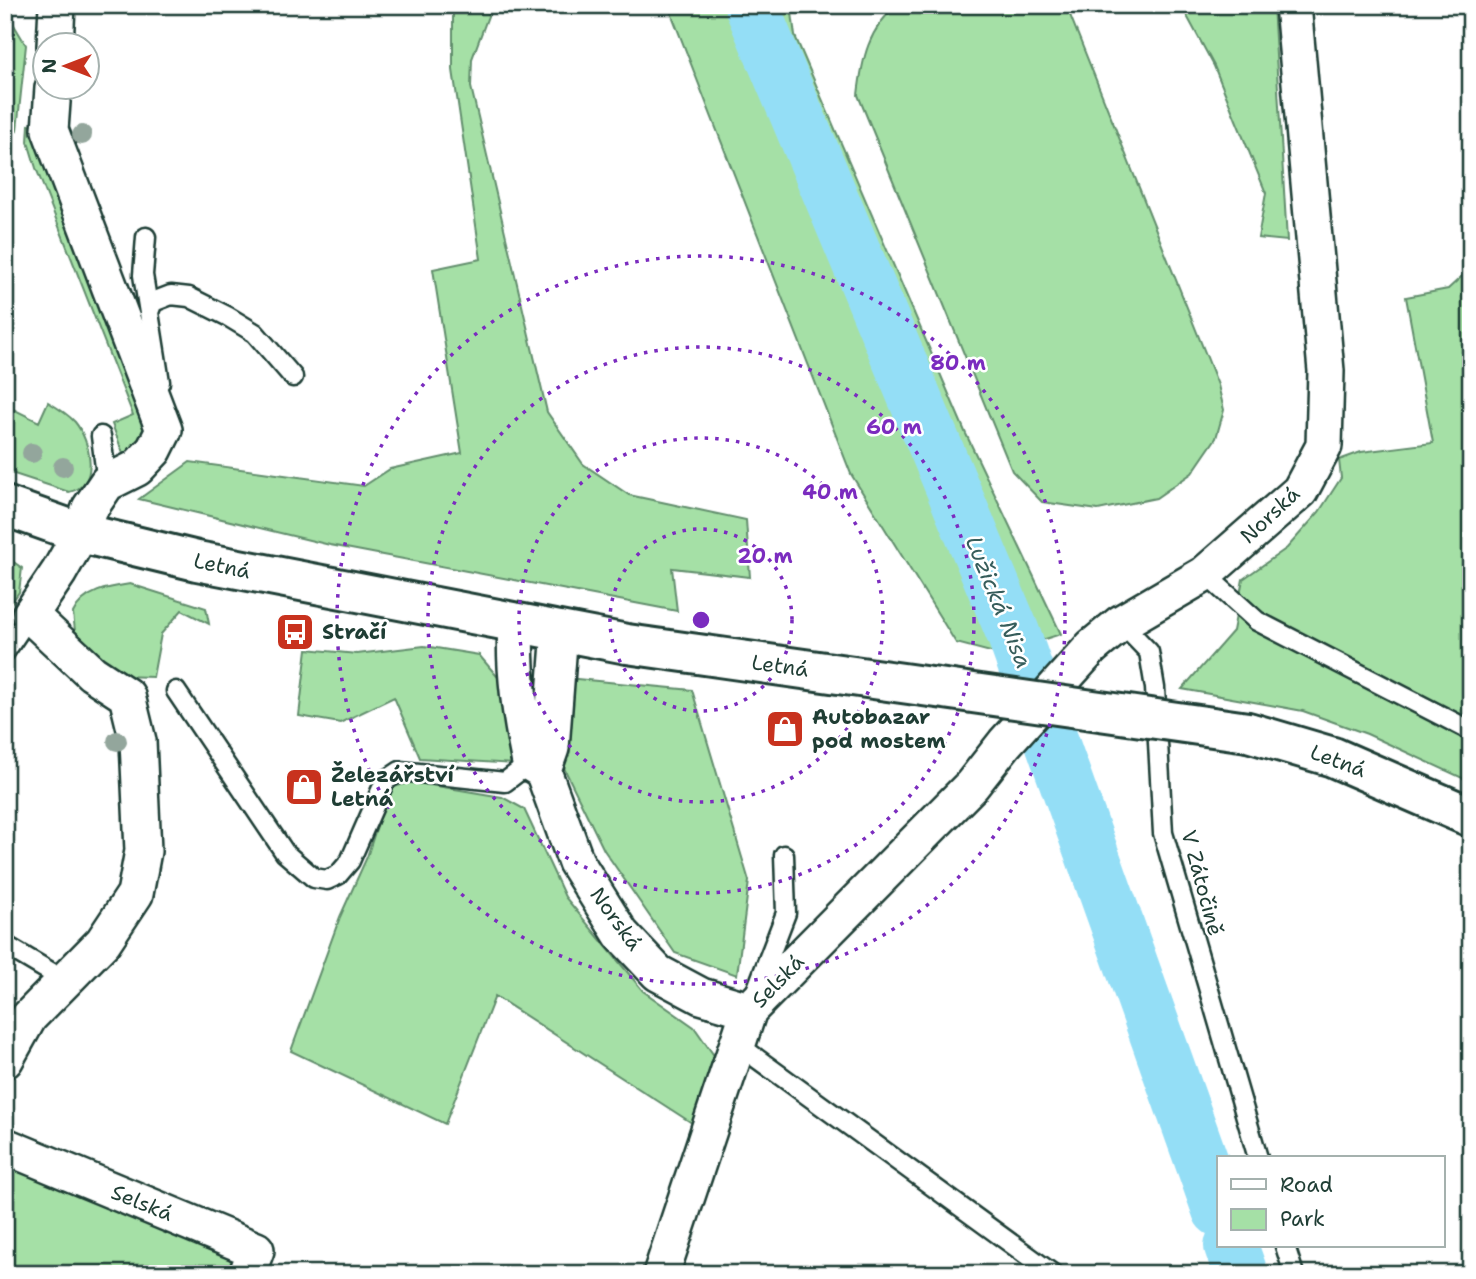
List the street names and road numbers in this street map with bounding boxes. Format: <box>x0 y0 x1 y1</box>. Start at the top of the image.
street label: Norská <box>1234 480 1306 550</box>
street label: Letná <box>191 546 253 586</box>
street label: Letná <box>750 648 810 684</box>
street label: Letná <box>1306 738 1370 784</box>
street label: V Zátočině <box>1174 827 1230 939</box>
street label: Norská <box>584 882 648 956</box>
street label: Selská <box>746 948 810 1014</box>
street label: Selská <box>107 1178 177 1228</box>

